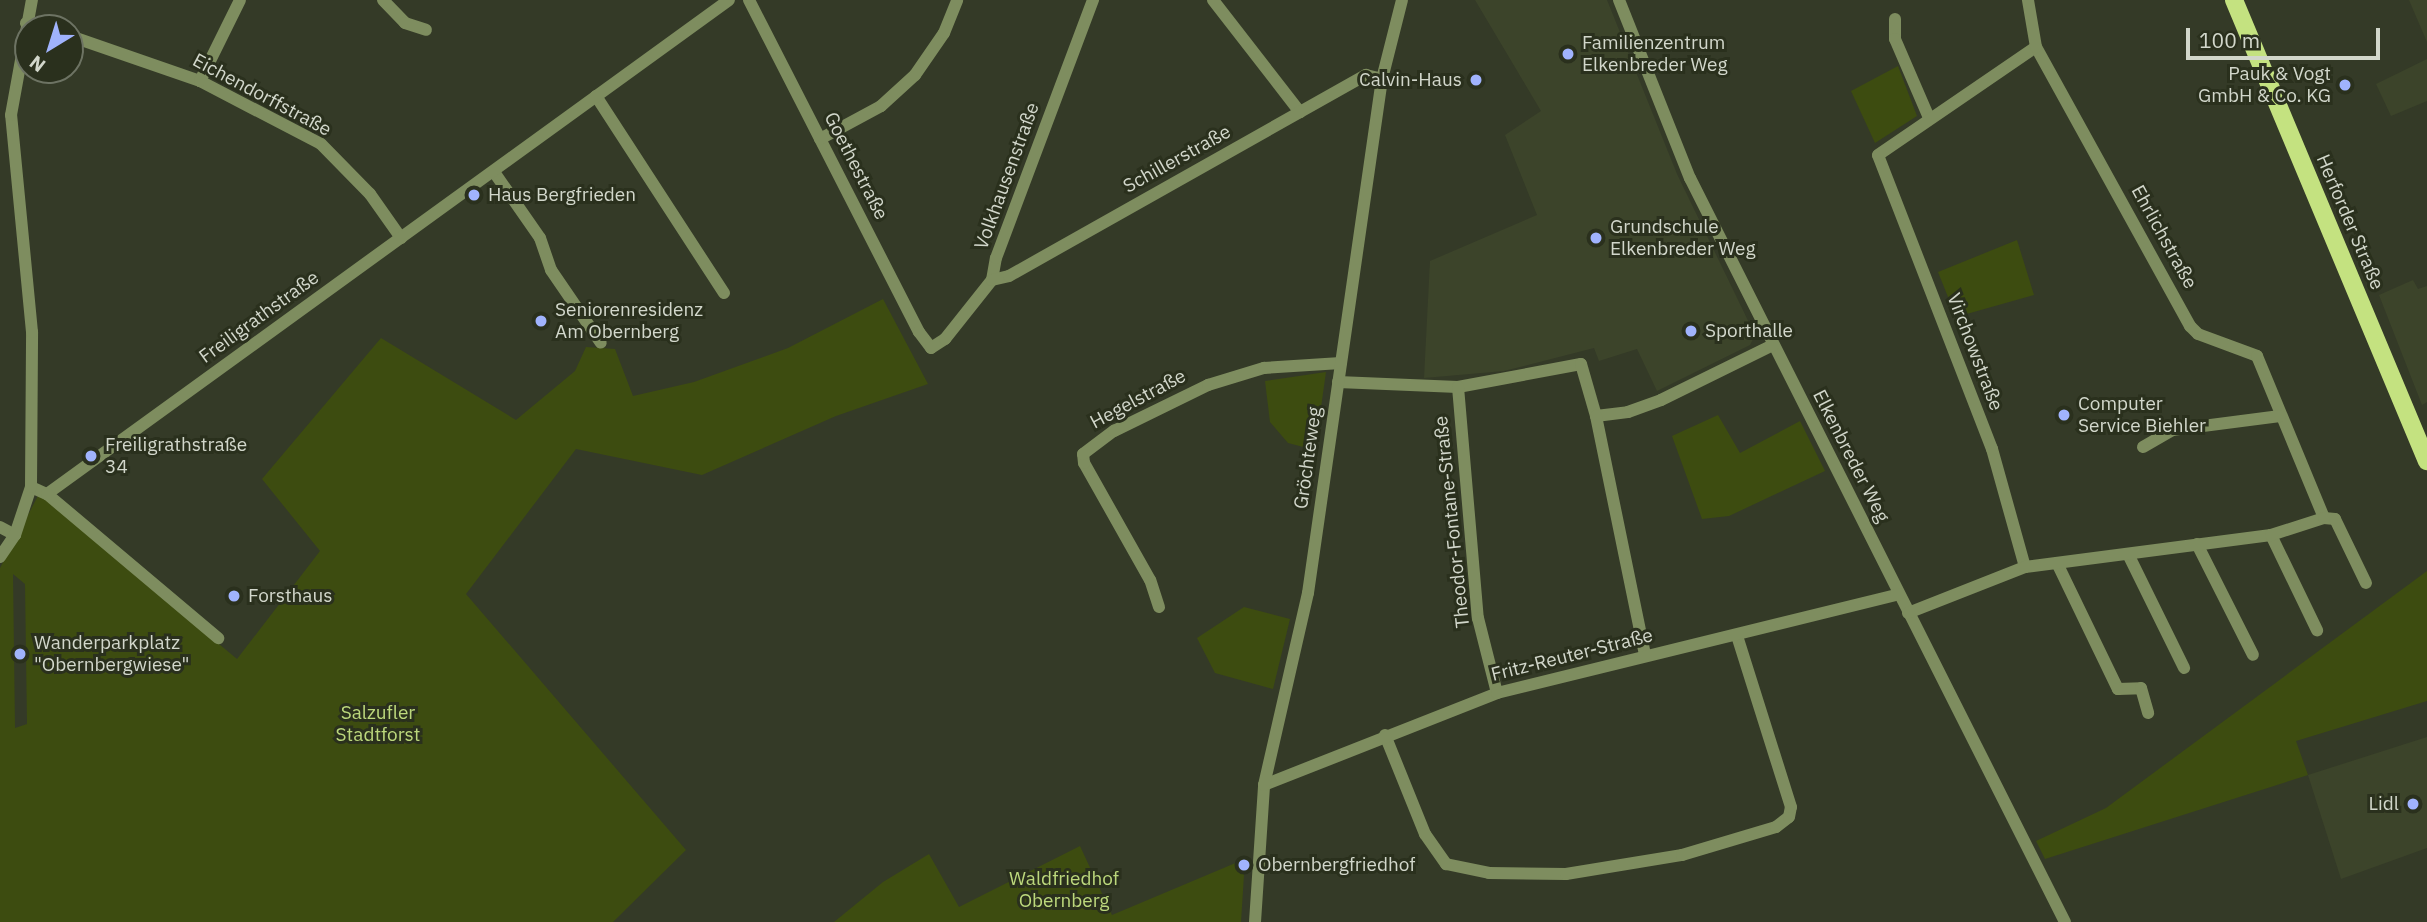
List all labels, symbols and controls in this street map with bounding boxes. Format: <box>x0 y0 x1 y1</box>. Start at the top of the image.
north arrow <box>14 14 84 84</box>
scale bar <box>2189 14 2383 58</box>
text: 100 m <box>2199 26 2260 54</box>
place label: Familienzentrum Elkenbreder Weg <box>1582 32 1728 76</box>
marker: Familienzentrum Elkenbreder Weg <box>1560 46 1576 62</box>
street label: Eichendorffstraße <box>189 49 335 141</box>
text: N <box>24 50 50 78</box>
place label: Pauk & Vogt GmbH & Co. KG <box>2198 63 2331 107</box>
place label: Calvin-Haus <box>1359 69 1462 91</box>
marker: Calvin-Haus <box>1468 72 1484 88</box>
marker: Pauk & Vogt GmbH & Co. KG <box>2337 77 2353 93</box>
street label: Volkhausenstraße <box>970 100 1044 252</box>
street label: Goethestraße <box>819 108 893 224</box>
street label: Schillerstraße <box>1119 120 1235 198</box>
street label: Herforder Straße <box>2311 151 2389 293</box>
street label: Ehrlichstraße <box>2126 181 2202 293</box>
place label: Haus Bergfrieden <box>488 184 636 206</box>
marker: Haus Bergfrieden <box>466 187 482 203</box>
place label: Grundschule Elkenbreder Weg <box>1610 216 1756 260</box>
marker: Grundschule Elkenbreder Weg <box>1588 230 1604 246</box>
street label: Freiligrathstraße <box>195 266 323 368</box>
street label: Virchowstraße <box>1942 290 2008 414</box>
place label: Seniorenresidenz Am Obernberg <box>555 299 703 343</box>
marker: Seniorenresidenz Am Obernberg <box>533 313 549 329</box>
place label: Sporthalle <box>1705 320 1793 342</box>
marker: Sporthalle <box>1683 323 1699 339</box>
street label: Hegelstraße <box>1086 364 1190 434</box>
street label: Elkenbreder Weg <box>1808 386 1894 526</box>
place label: Computer Service Biehler <box>2078 393 2206 437</box>
street label: Gröchteweg <box>1290 405 1326 511</box>
marker: Computer Service Biehler <box>2056 407 2072 423</box>
street label: Theodor-Fontane-Straße <box>1430 415 1474 629</box>
place label: Freiligrathstraße 34 <box>105 434 247 478</box>
marker: Freiligrathstraße 34 <box>83 448 99 464</box>
place label: Forsthaus <box>248 585 333 607</box>
marker: Forsthaus <box>226 588 242 604</box>
street label: Fritz-Reuter-Straße <box>1489 624 1655 686</box>
place label: Wanderparkplatz "Obernbergwiese" <box>34 632 190 676</box>
marker: Wanderparkplatz "Obernbergwiese" <box>12 646 28 662</box>
park label: Salzufler Stadtforst <box>336 702 420 746</box>
place label: Lidl <box>2369 793 2399 815</box>
marker: Lidl <box>2405 796 2421 812</box>
place label: Obernbergfriedhof <box>1258 854 1415 876</box>
marker: Obernbergfriedhof <box>1236 857 1252 873</box>
park label: Waldfriedhof Obernberg <box>1009 868 1119 912</box>

